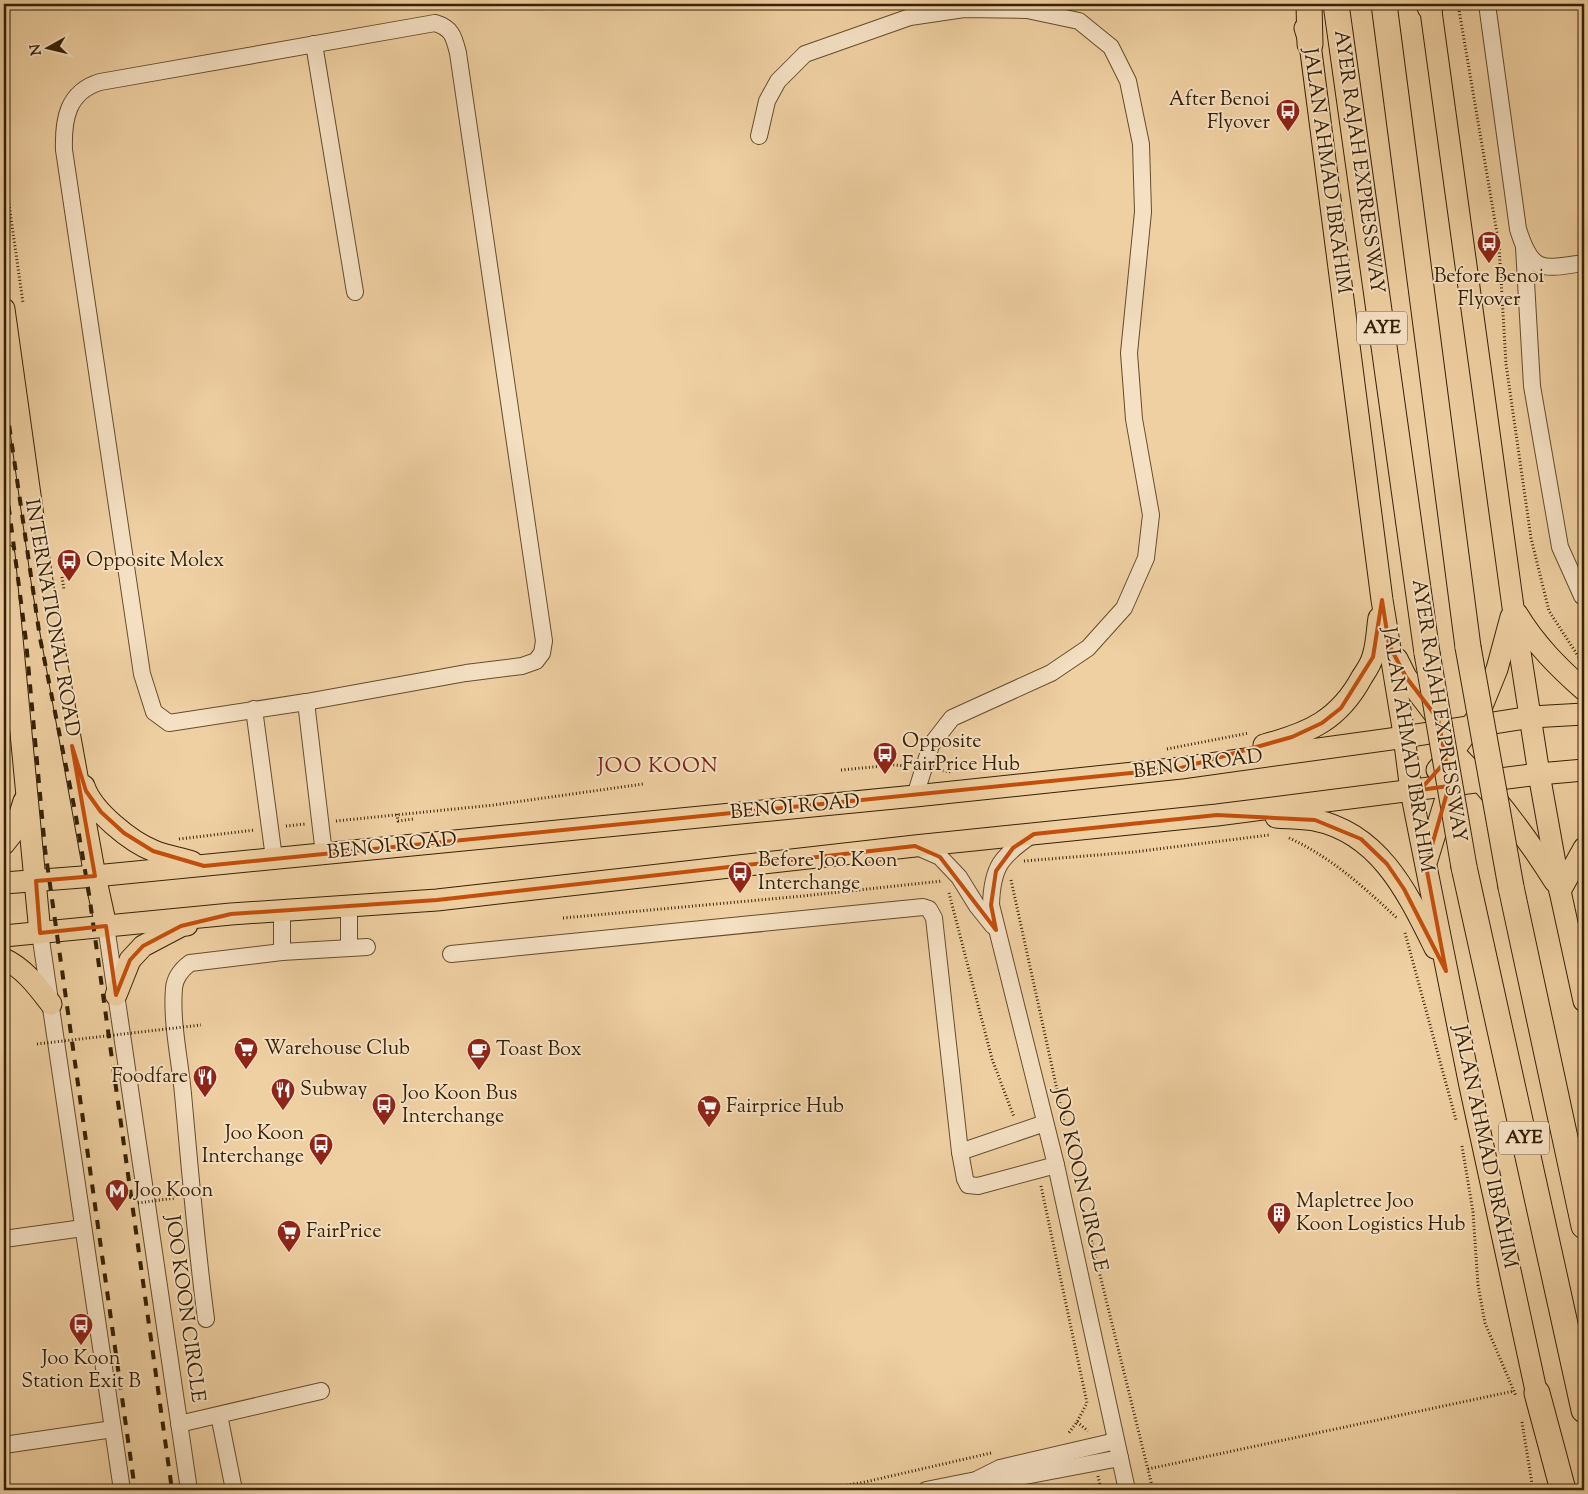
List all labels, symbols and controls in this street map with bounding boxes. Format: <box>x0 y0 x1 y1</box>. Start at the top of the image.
north arrow <box>22 22 72 72</box>
street label: AYER RAJAH EXPRESSWAY <box>1325 28 1391 296</box>
text: N <box>26 43 48 56</box>
street label: JALAN AHMAD IBRAHIM <box>1294 45 1358 296</box>
place label: After Benoi Flyover <box>1169 86 1270 138</box>
bus stop icon: After Benoi Flyover <box>1275 98 1301 132</box>
bus stop icon: Before Benoi Flyover <box>1476 230 1502 264</box>
place label: Before Benoi Flyover <box>1434 263 1545 315</box>
road number: AYE <box>1357 312 1407 344</box>
street label: INTERNATIONAL ROAD <box>16 497 86 739</box>
place label: Opposite Molex <box>86 547 224 576</box>
bus stop icon: Opposite Molex <box>56 548 82 582</box>
street label: AYER RAJAH EXPRESSWAY <box>1403 577 1473 845</box>
street label: JALAN AHMAD IBRAHIM <box>1373 624 1441 875</box>
place label: Opposite FairPrice Hub <box>902 728 1020 780</box>
bus stop icon: Opposite FairPrice Hub <box>872 741 898 775</box>
street label: BENOI ROAD <box>1131 743 1265 787</box>
district label: JOO KOON <box>597 752 718 782</box>
street label: BENOI ROAD <box>729 788 861 828</box>
street label: BENOI ROAD <box>326 826 458 868</box>
place label: Before Joo Koon Interchange <box>758 847 898 899</box>
bus stop icon: Before Joo Koon Interchange <box>727 860 753 894</box>
street label: JALAN AHMAD IBRAHIM <box>1444 1022 1524 1271</box>
place label: Warehouse Club <box>264 1035 410 1064</box>
supermarket icon: Warehouse Club <box>233 1036 259 1070</box>
place label: Toast Box <box>496 1036 582 1065</box>
cafe icon: Toast Box <box>466 1037 492 1071</box>
place label: Foodfare <box>111 1063 188 1092</box>
restaurant icon: Foodfare <box>192 1064 218 1098</box>
place label: Subway <box>300 1076 367 1105</box>
restaurant icon: Subway <box>270 1077 296 1111</box>
place label: Joo Koon Bus Interchange <box>401 1080 518 1132</box>
street label: JOO KOON CIRCLE <box>1043 1084 1114 1275</box>
bus stop icon: Joo Koon Bus Interchange <box>371 1092 397 1126</box>
place label: Fairprice Hub <box>726 1093 844 1122</box>
supermarket icon: Fairprice Hub <box>696 1094 722 1128</box>
place label: Joo Koon Interchange <box>202 1120 304 1172</box>
road number: AYE <box>1499 1122 1549 1154</box>
bus stop icon: Joo Koon Interchange <box>308 1132 334 1166</box>
place label: Joo Koon <box>133 1177 213 1206</box>
metro station icon: Joo Koon <box>104 1178 130 1212</box>
place label: Mapletree Joo Koon Logistics Hub <box>1296 1188 1466 1240</box>
building icon: Mapletree Joo Koon Logistics Hub <box>1266 1201 1292 1235</box>
street label: JOO KOON CIRCLE <box>156 1213 211 1404</box>
place label: FairPrice <box>306 1218 382 1247</box>
supermarket icon: FairPrice <box>276 1219 302 1253</box>
bus stop icon: Joo Koon Station Exit B <box>68 1312 94 1346</box>
place label: Joo Koon Station Exit B <box>21 1345 141 1397</box>

